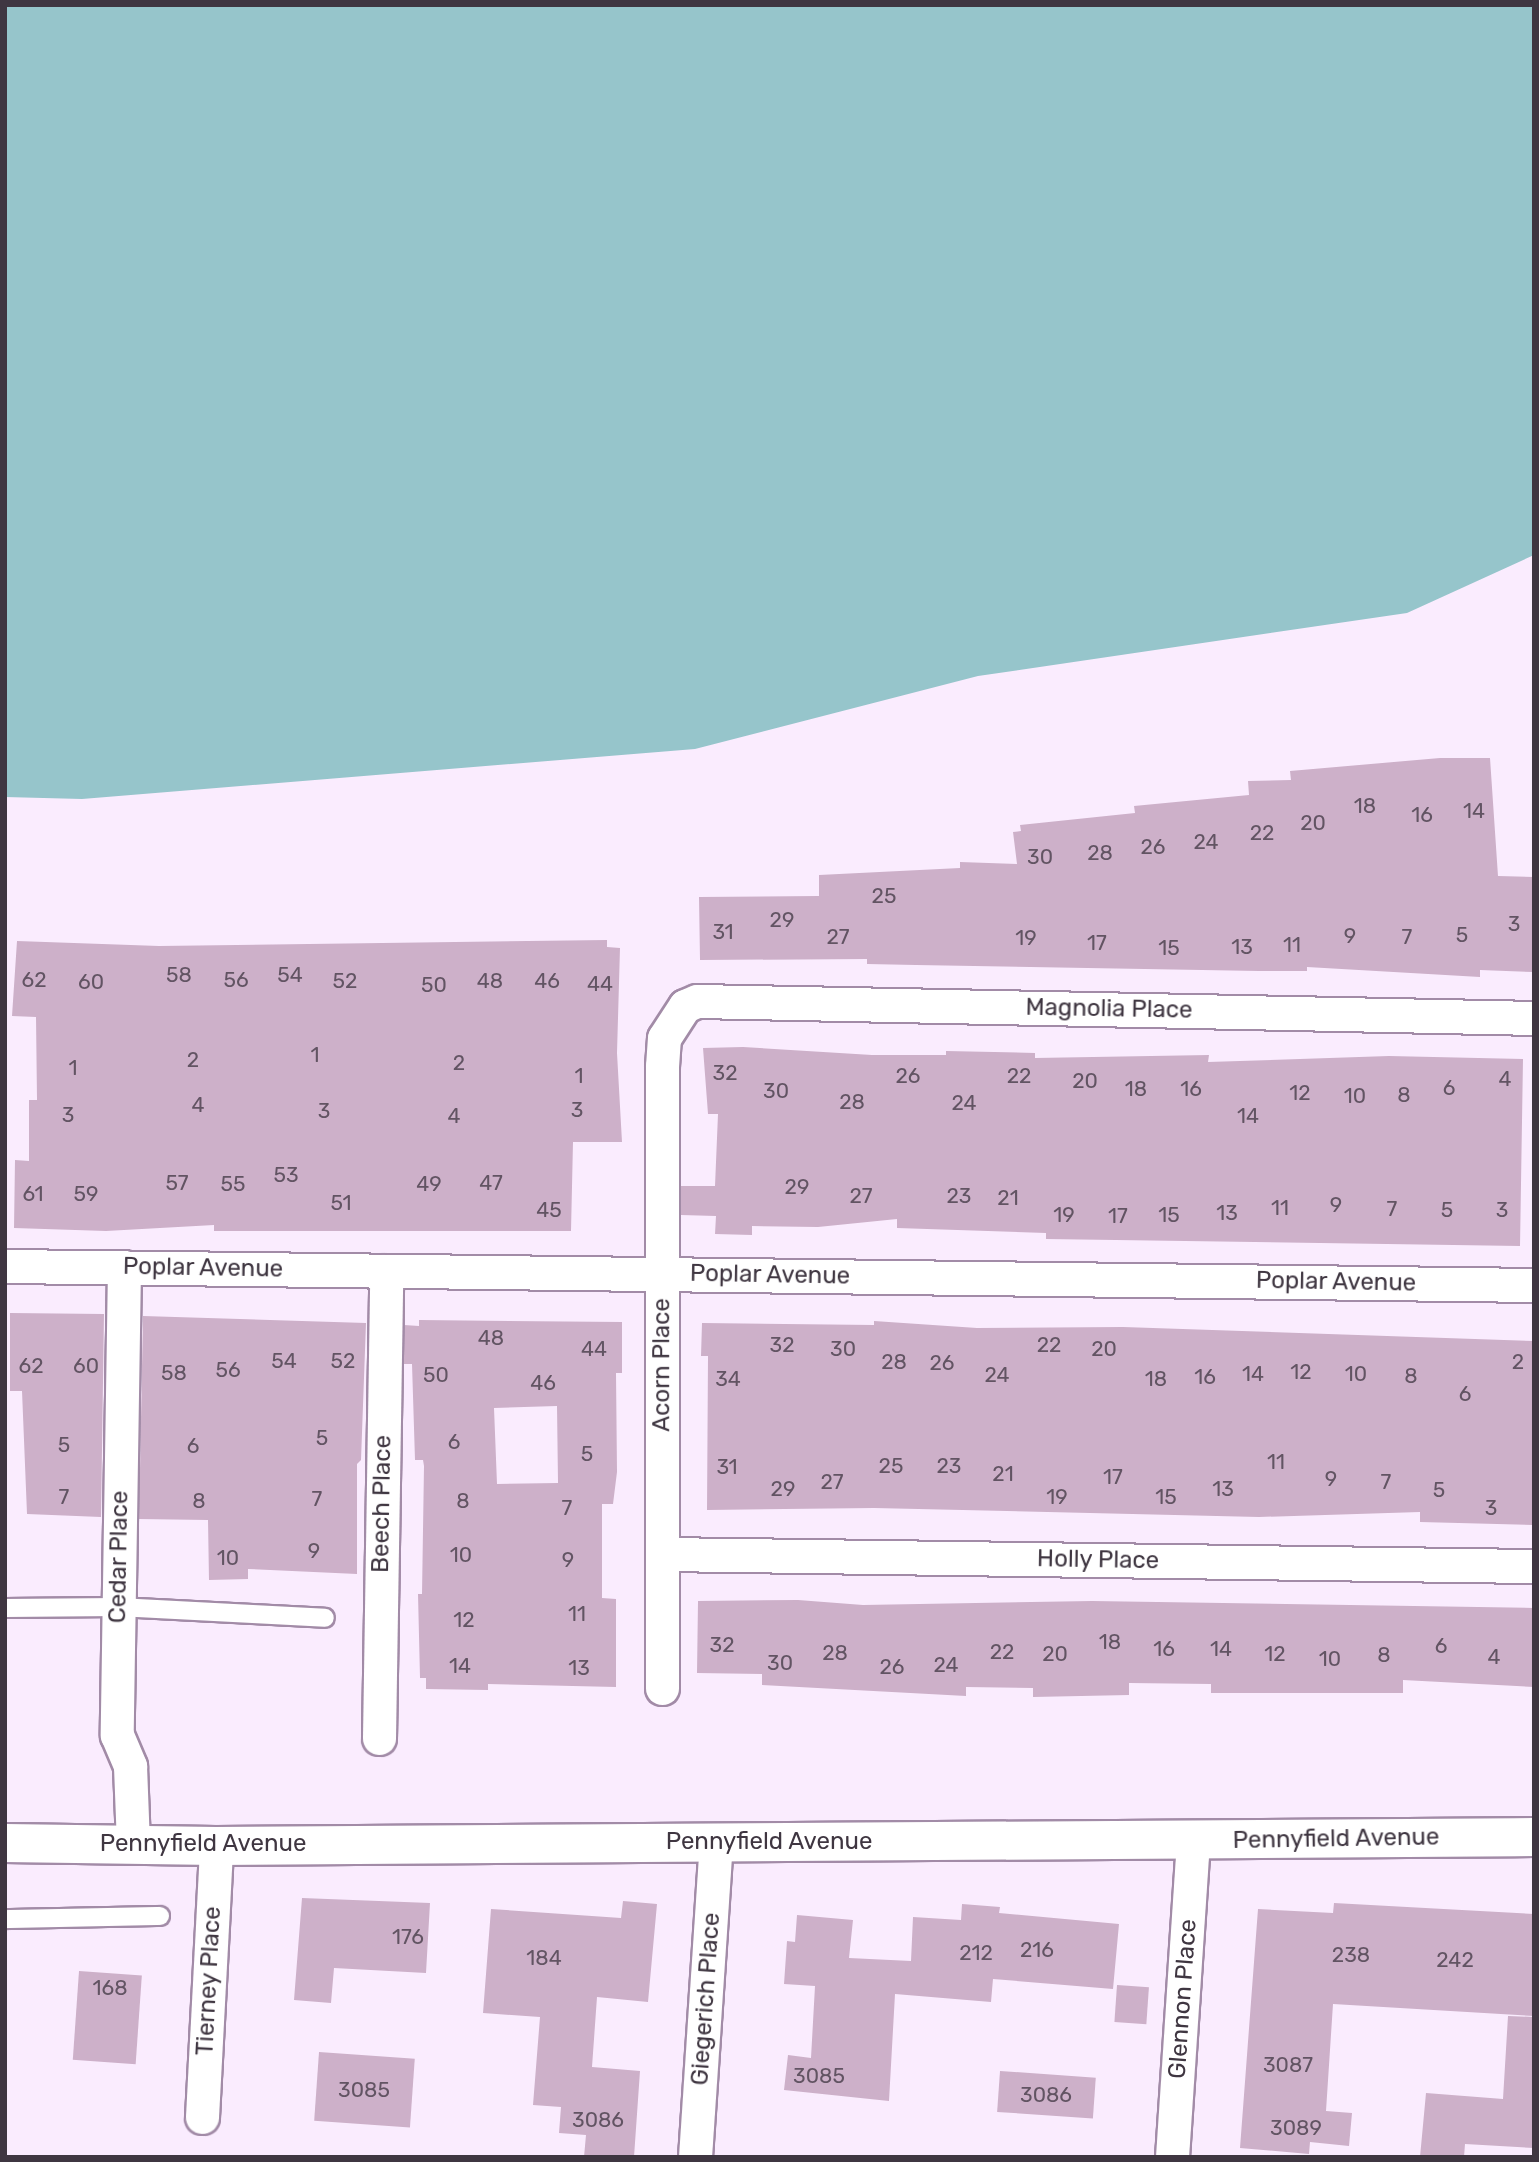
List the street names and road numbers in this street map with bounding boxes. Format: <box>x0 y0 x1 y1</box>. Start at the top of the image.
street label: Magnolia Place <box>1025 993 1193 1025</box>
street label: Poplar Avenue <box>122 1252 284 1284</box>
street label: Poplar Avenue <box>689 1259 851 1291</box>
street label: Poplar Avenue <box>1255 1266 1417 1298</box>
street label: Acorn Place <box>648 1298 676 1432</box>
street label: Beech Place <box>366 1435 398 1573</box>
street label: Cedar Place <box>103 1490 135 1624</box>
street label: Holly Place <box>1036 1545 1160 1575</box>
street label: Pennyfield Avenue <box>1232 1823 1440 1855</box>
street label: Pennyfield Avenue <box>665 1828 873 1856</box>
street label: Pennyfield Avenue <box>99 1830 307 1858</box>
street label: Tierney Place <box>191 1905 227 2057</box>
street label: Giegerich Place <box>686 1912 726 2086</box>
street label: Glennon Place <box>1163 1918 1203 2080</box>

